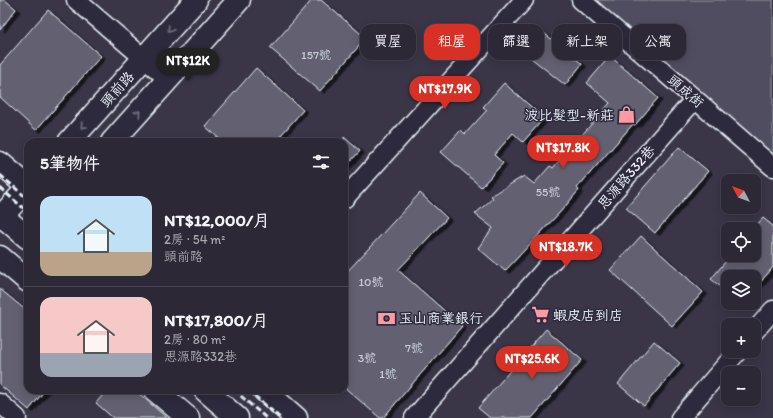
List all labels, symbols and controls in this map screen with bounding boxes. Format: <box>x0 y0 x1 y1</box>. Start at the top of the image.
one-way arrow <box>168 24 175 32</box>
chip: 買屋 <box>360 24 416 60</box>
chip: 租屋 <box>424 24 480 60</box>
chip: 篩選 <box>488 24 544 60</box>
chip: 新上架 <box>552 24 622 60</box>
chip: 公寓 <box>630 24 686 60</box>
pin: NT$12K <box>155 48 221 82</box>
house number: 157號 <box>301 48 331 62</box>
text: NT$12K <box>166 53 210 68</box>
street label: 頭前路 <box>97 68 138 111</box>
street label: 頭成街 <box>664 71 707 112</box>
pin: NT$17.9K <box>404 76 486 110</box>
text: NT$17.9K <box>418 81 472 96</box>
shop icon: 波比髮型-新莊 <box>617 105 637 125</box>
place label: 波比髮型-新莊 <box>524 107 614 124</box>
one-way arrow <box>133 110 141 118</box>
one-way arrow <box>81 121 88 129</box>
pin: NT$17.8K <box>522 135 604 169</box>
text: NT$17.8K <box>536 140 590 155</box>
street label: 思源路332巷 <box>594 141 659 213</box>
icon: filters <box>310 151 332 173</box>
text: 5筆物件 <box>40 153 100 173</box>
north arrow <box>721 174 761 214</box>
map controls <box>721 174 761 406</box>
house number: 55號 <box>536 185 560 199</box>
text: NT$12,000/月 <box>164 210 270 230</box>
icon: home <box>72 212 120 260</box>
button: locate <box>721 222 761 262</box>
text: 2房 · 54 m² <box>164 232 225 247</box>
pin: NT$18.7K <box>525 234 607 268</box>
text: NT$18.7K <box>539 239 593 254</box>
text: 頭前路 <box>164 249 203 264</box>
button: layers <box>721 270 761 310</box>
house number: 10號 <box>359 275 383 289</box>
supermarket icon: 蝦皮店到店 <box>530 305 550 325</box>
place label: 蝦皮店到店 <box>553 307 623 324</box>
bank icon: 玉山商業銀行 <box>376 308 396 328</box>
text: NT$17,800/月 <box>164 310 268 330</box>
place label: 玉山商業銀行 <box>399 310 483 327</box>
icon: home <box>72 313 120 361</box>
button: + <box>721 318 761 358</box>
text: 2房 · 80 m² <box>164 332 226 347</box>
house number: 7號 <box>405 341 423 355</box>
pin: NT$25.6K <box>491 346 573 380</box>
text: 思源路332巷 <box>164 349 237 364</box>
house number: 3號 <box>358 351 376 365</box>
text: NT$25.6K <box>505 351 559 366</box>
button: − <box>721 366 761 406</box>
house number: 1號 <box>379 367 397 381</box>

